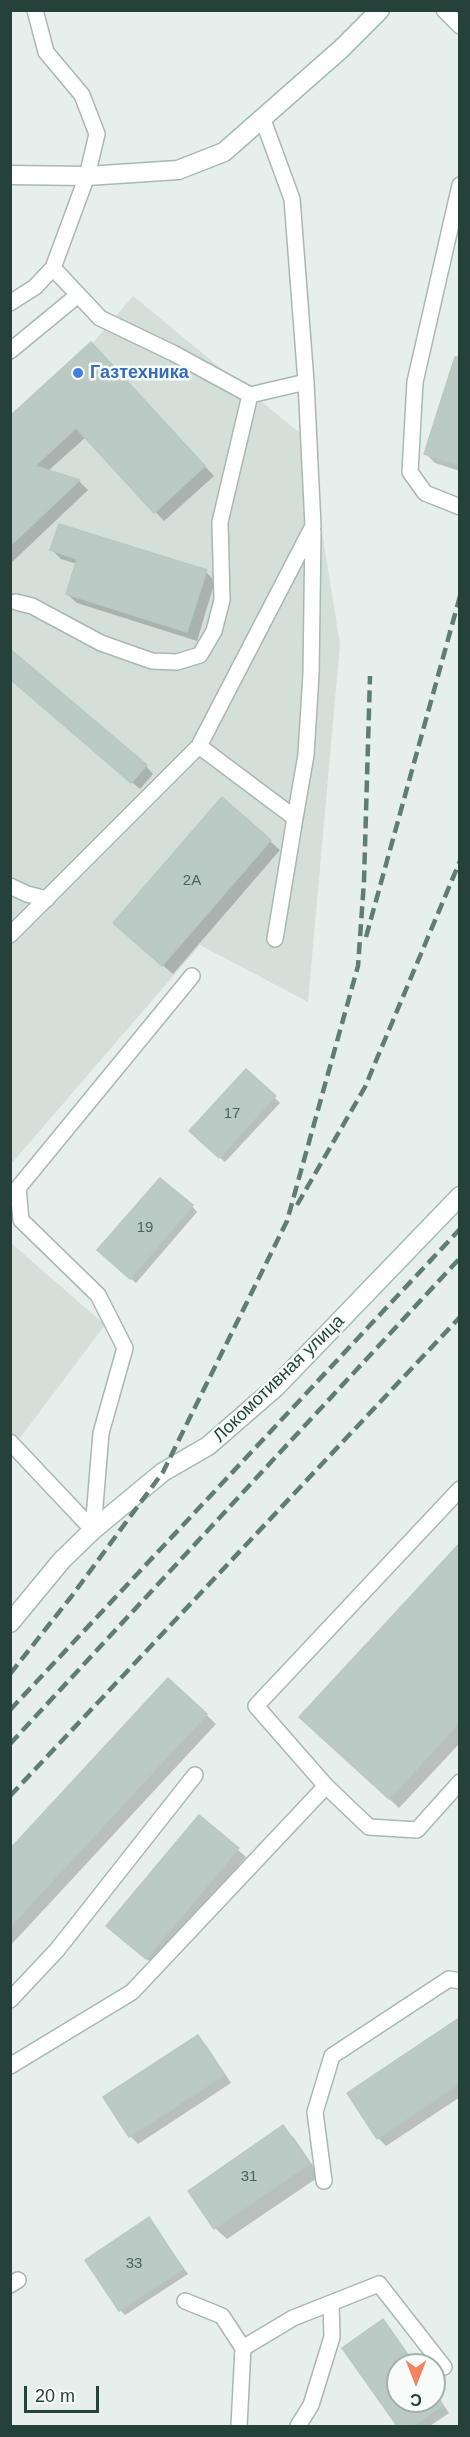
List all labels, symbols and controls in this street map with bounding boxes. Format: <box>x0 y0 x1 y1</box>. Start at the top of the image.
place label: Газтехника <box>90 362 189 384</box>
marker: Газтехника <box>71 366 85 380</box>
house number: 2А <box>183 872 201 890</box>
house number: 17 <box>224 1105 240 1123</box>
house number: 19 <box>137 1219 153 1237</box>
street label: Локомотивная улица <box>209 1311 349 1447</box>
house number: 31 <box>241 2168 257 2186</box>
house number: 33 <box>126 2255 142 2273</box>
north arrow <box>386 2353 446 2413</box>
scale bar <box>27 2374 102 2412</box>
text: 20 m <box>35 2386 75 2406</box>
text: С <box>410 2391 422 2408</box>

